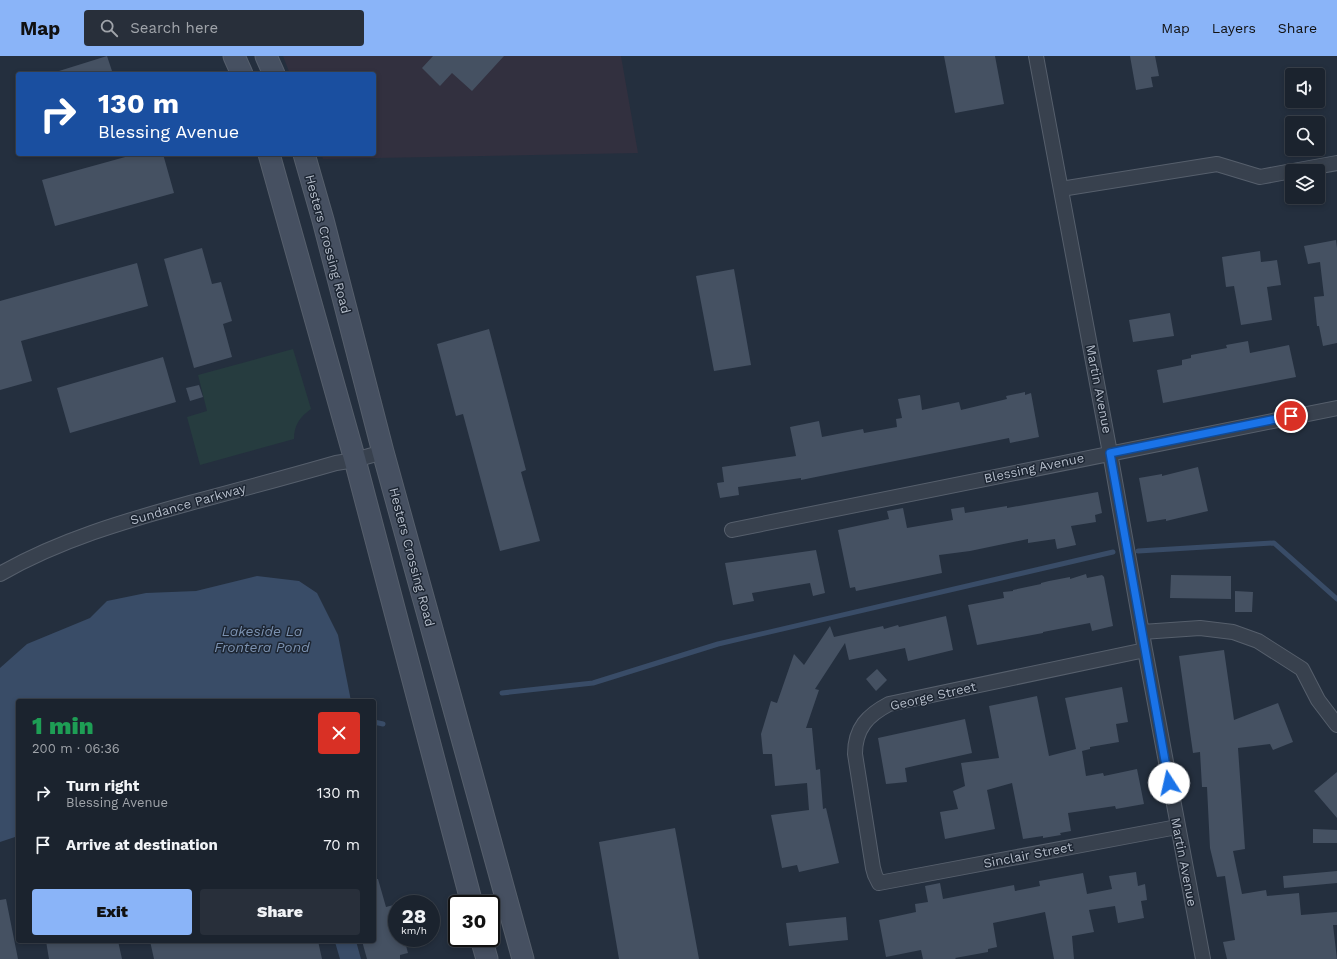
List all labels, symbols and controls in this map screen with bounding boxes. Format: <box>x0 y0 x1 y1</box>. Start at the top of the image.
search box <box>84 10 364 46</box>
text: Map <box>20 17 60 40</box>
icon: search <box>98 17 120 39</box>
text: Search here <box>130 19 218 37</box>
text: Map <box>1161 20 1190 36</box>
text: Layers <box>1212 20 1256 36</box>
text: Share <box>1278 20 1317 36</box>
map controls <box>1285 68 1325 204</box>
button: sound <box>1285 68 1325 108</box>
text: 130 m <box>98 87 179 120</box>
icon: right <box>32 88 84 140</box>
button: search <box>1285 116 1325 156</box>
text: Blessing Avenue <box>98 121 239 142</box>
button: layers <box>1285 164 1325 204</box>
street label: Hesters Crossing Road <box>302 173 354 315</box>
street label: Martin Avenue <box>1083 343 1115 435</box>
pin <box>1274 399 1308 433</box>
icon: arrive <box>1280 405 1302 427</box>
street label: Blessing Avenue <box>983 450 1085 486</box>
street label: Sundance Parkway <box>129 480 248 528</box>
street label: Hesters Crossing Road <box>386 486 438 628</box>
water label: Lakeside La Frontera Pond <box>214 623 310 655</box>
street label: George Street <box>889 679 978 713</box>
text: 1 min <box>32 712 94 740</box>
button: close <box>318 712 360 754</box>
text: 200 m · 06:36 <box>32 741 120 756</box>
position arrow <box>1148 762 1190 804</box>
text: Turn right <box>66 777 139 795</box>
icon: right <box>32 782 54 804</box>
text: 130 m <box>317 784 360 802</box>
text: Blessing Avenue <box>66 795 168 810</box>
street label: Martin Avenue <box>1168 816 1200 908</box>
icon: arrive <box>32 834 54 856</box>
text: Arrive at destination <box>66 836 218 854</box>
text: 70 m <box>323 836 360 854</box>
street label: Sinclair Street <box>982 839 1074 871</box>
button: Exit <box>32 889 192 935</box>
button: Share <box>200 889 360 935</box>
speed limit sign: 30 <box>448 895 500 947</box>
text: 28 <box>402 904 426 928</box>
text: km/h <box>401 925 427 936</box>

